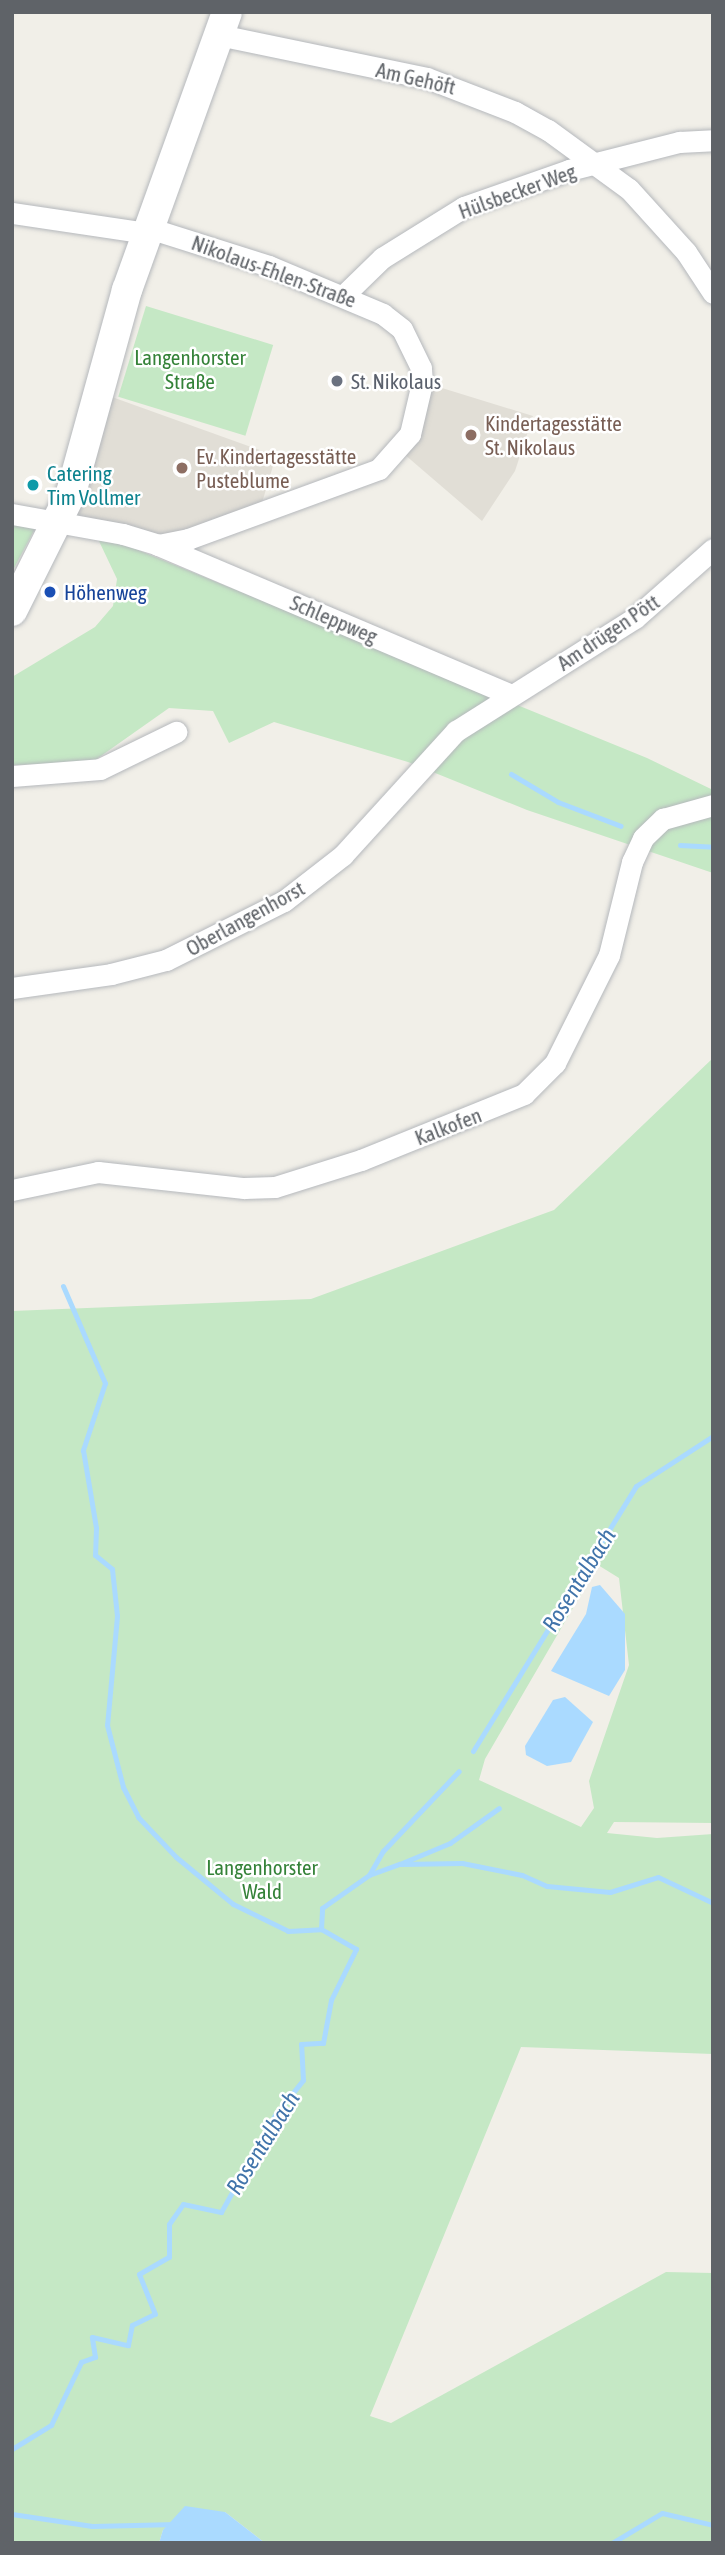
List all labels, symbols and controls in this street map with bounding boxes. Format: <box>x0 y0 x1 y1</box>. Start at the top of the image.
street label: Am Gehöft <box>374 57 458 99</box>
street label: Hülsbecker Weg <box>455 158 579 224</box>
street label: Nikolaus-Ehlen-Straße <box>188 230 360 312</box>
park label: Langenhorster Straße <box>134 344 246 394</box>
place label: St. Nikolaus <box>351 368 441 394</box>
marker: St. Nikolaus <box>329 373 345 389</box>
place label: Kindertagesstätte St. Nikolaus <box>485 410 622 460</box>
marker: Kindertagesstätte St. Nikolaus <box>463 427 479 443</box>
place label: Ev. Kindertagesstätte Pusteblume <box>196 443 356 493</box>
place label: Catering Tim Vollmer <box>47 460 140 510</box>
marker: Ev. Kindertagesstätte Pusteblume <box>174 460 190 476</box>
marker: Catering Tim Vollmer <box>25 477 41 493</box>
place label: Höhenweg <box>64 579 147 605</box>
marker: Höhenweg <box>42 584 58 600</box>
street label: Schleppweg <box>287 589 381 649</box>
street label: Am drügen Pött <box>552 589 664 675</box>
street label: Oberlangenhorst <box>181 875 309 961</box>
street label: Kalkofen <box>411 1102 485 1150</box>
water label: Rosentalbach <box>536 1523 622 1637</box>
park label: Langenhorster Wald <box>206 1854 318 1904</box>
water label: Rosentalbach <box>220 2086 306 2200</box>

